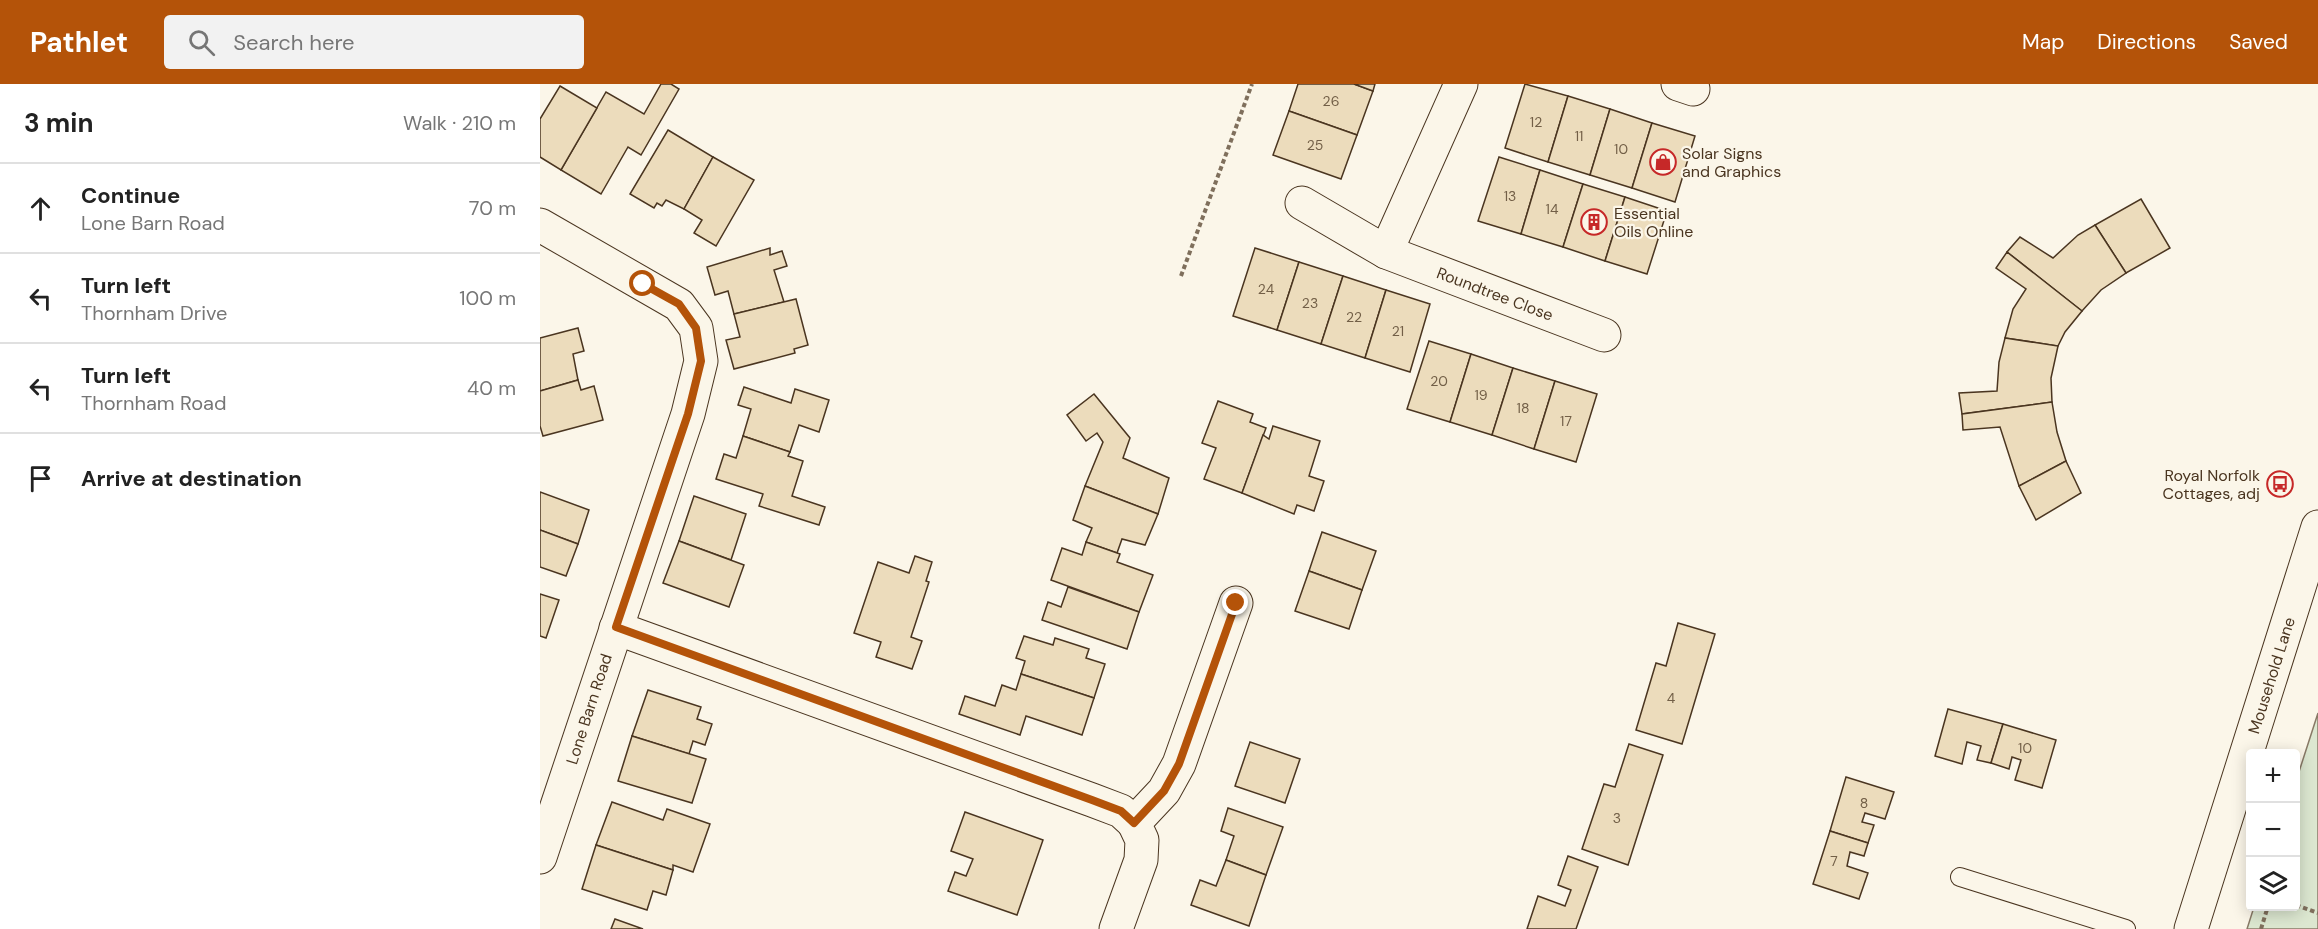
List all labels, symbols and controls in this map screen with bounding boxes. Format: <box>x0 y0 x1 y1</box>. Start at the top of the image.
search box <box>164 15 584 69</box>
text: Pathlet <box>30 24 128 61</box>
icon: search <box>185 26 218 59</box>
text: Search here <box>233 28 355 57</box>
text: Map <box>2022 28 2064 56</box>
text: Directions <box>2097 28 2196 56</box>
text: Saved <box>2229 28 2288 56</box>
house number: 26 <box>1323 92 1339 110</box>
text: 3 min <box>24 106 93 140</box>
text: Walk · 210 m <box>403 110 516 136</box>
house number: 12 <box>1530 113 1542 131</box>
house number: 11 <box>1575 127 1583 145</box>
house number: 25 <box>1307 136 1323 154</box>
house number: 10 <box>1614 140 1628 158</box>
place label: Solar Signs and Graphics <box>1682 143 1781 182</box>
shop icon: Solar Signs and Graphics <box>1648 147 1678 177</box>
text: Continue <box>81 181 180 210</box>
house number: 13 <box>1504 187 1516 205</box>
icon: ahead <box>24 192 57 225</box>
text: 70 m <box>469 195 516 221</box>
house number: 14 <box>1546 200 1559 218</box>
place label: Essential Oils Online <box>1614 203 1693 242</box>
building icon: Essential Oils Online <box>1579 207 1609 237</box>
text: Lone Barn Road <box>81 210 225 236</box>
street label: Roundtree Close <box>1434 262 1556 325</box>
route start <box>629 270 655 296</box>
text: Turn left <box>81 271 171 300</box>
house number: 24 <box>1258 280 1275 298</box>
icon: left <box>24 282 57 315</box>
text: 100 m <box>459 285 516 311</box>
house number: 23 <box>1302 294 1318 312</box>
text: Thornham Drive <box>81 300 227 326</box>
house number: 22 <box>1346 308 1362 326</box>
house number: 21 <box>1392 322 1404 340</box>
text: Turn left <box>81 361 171 390</box>
icon: left <box>24 372 57 405</box>
house number: 20 <box>1430 372 1448 390</box>
text: 40 m <box>467 375 516 401</box>
house number: 19 <box>1474 386 1488 404</box>
text: Thornham Road <box>81 390 227 416</box>
house number: 18 <box>1517 399 1529 417</box>
house number: 17 <box>1560 412 1572 430</box>
icon: arrive <box>24 462 57 495</box>
text: Arrive at destination <box>81 464 302 493</box>
place label: Royal Norfolk Cottages, adj <box>2163 465 2260 504</box>
bus stop icon: Royal Norfolk Cottages, adj <box>2265 469 2295 499</box>
route end <box>1222 589 1248 615</box>
street label: Mousehold Lane <box>2243 614 2299 736</box>
street label: Lone Barn Road <box>561 651 617 767</box>
house number: 4 <box>1667 689 1676 707</box>
house number: 10 <box>2018 739 2032 757</box>
map controls <box>2246 749 2300 911</box>
button: + <box>2246 749 2300 803</box>
house number: 8 <box>1860 794 1868 812</box>
button: − <box>2246 803 2300 857</box>
house number: 3 <box>1613 809 1621 827</box>
house number: 7 <box>1830 852 1838 870</box>
button: layers <box>2246 857 2300 911</box>

